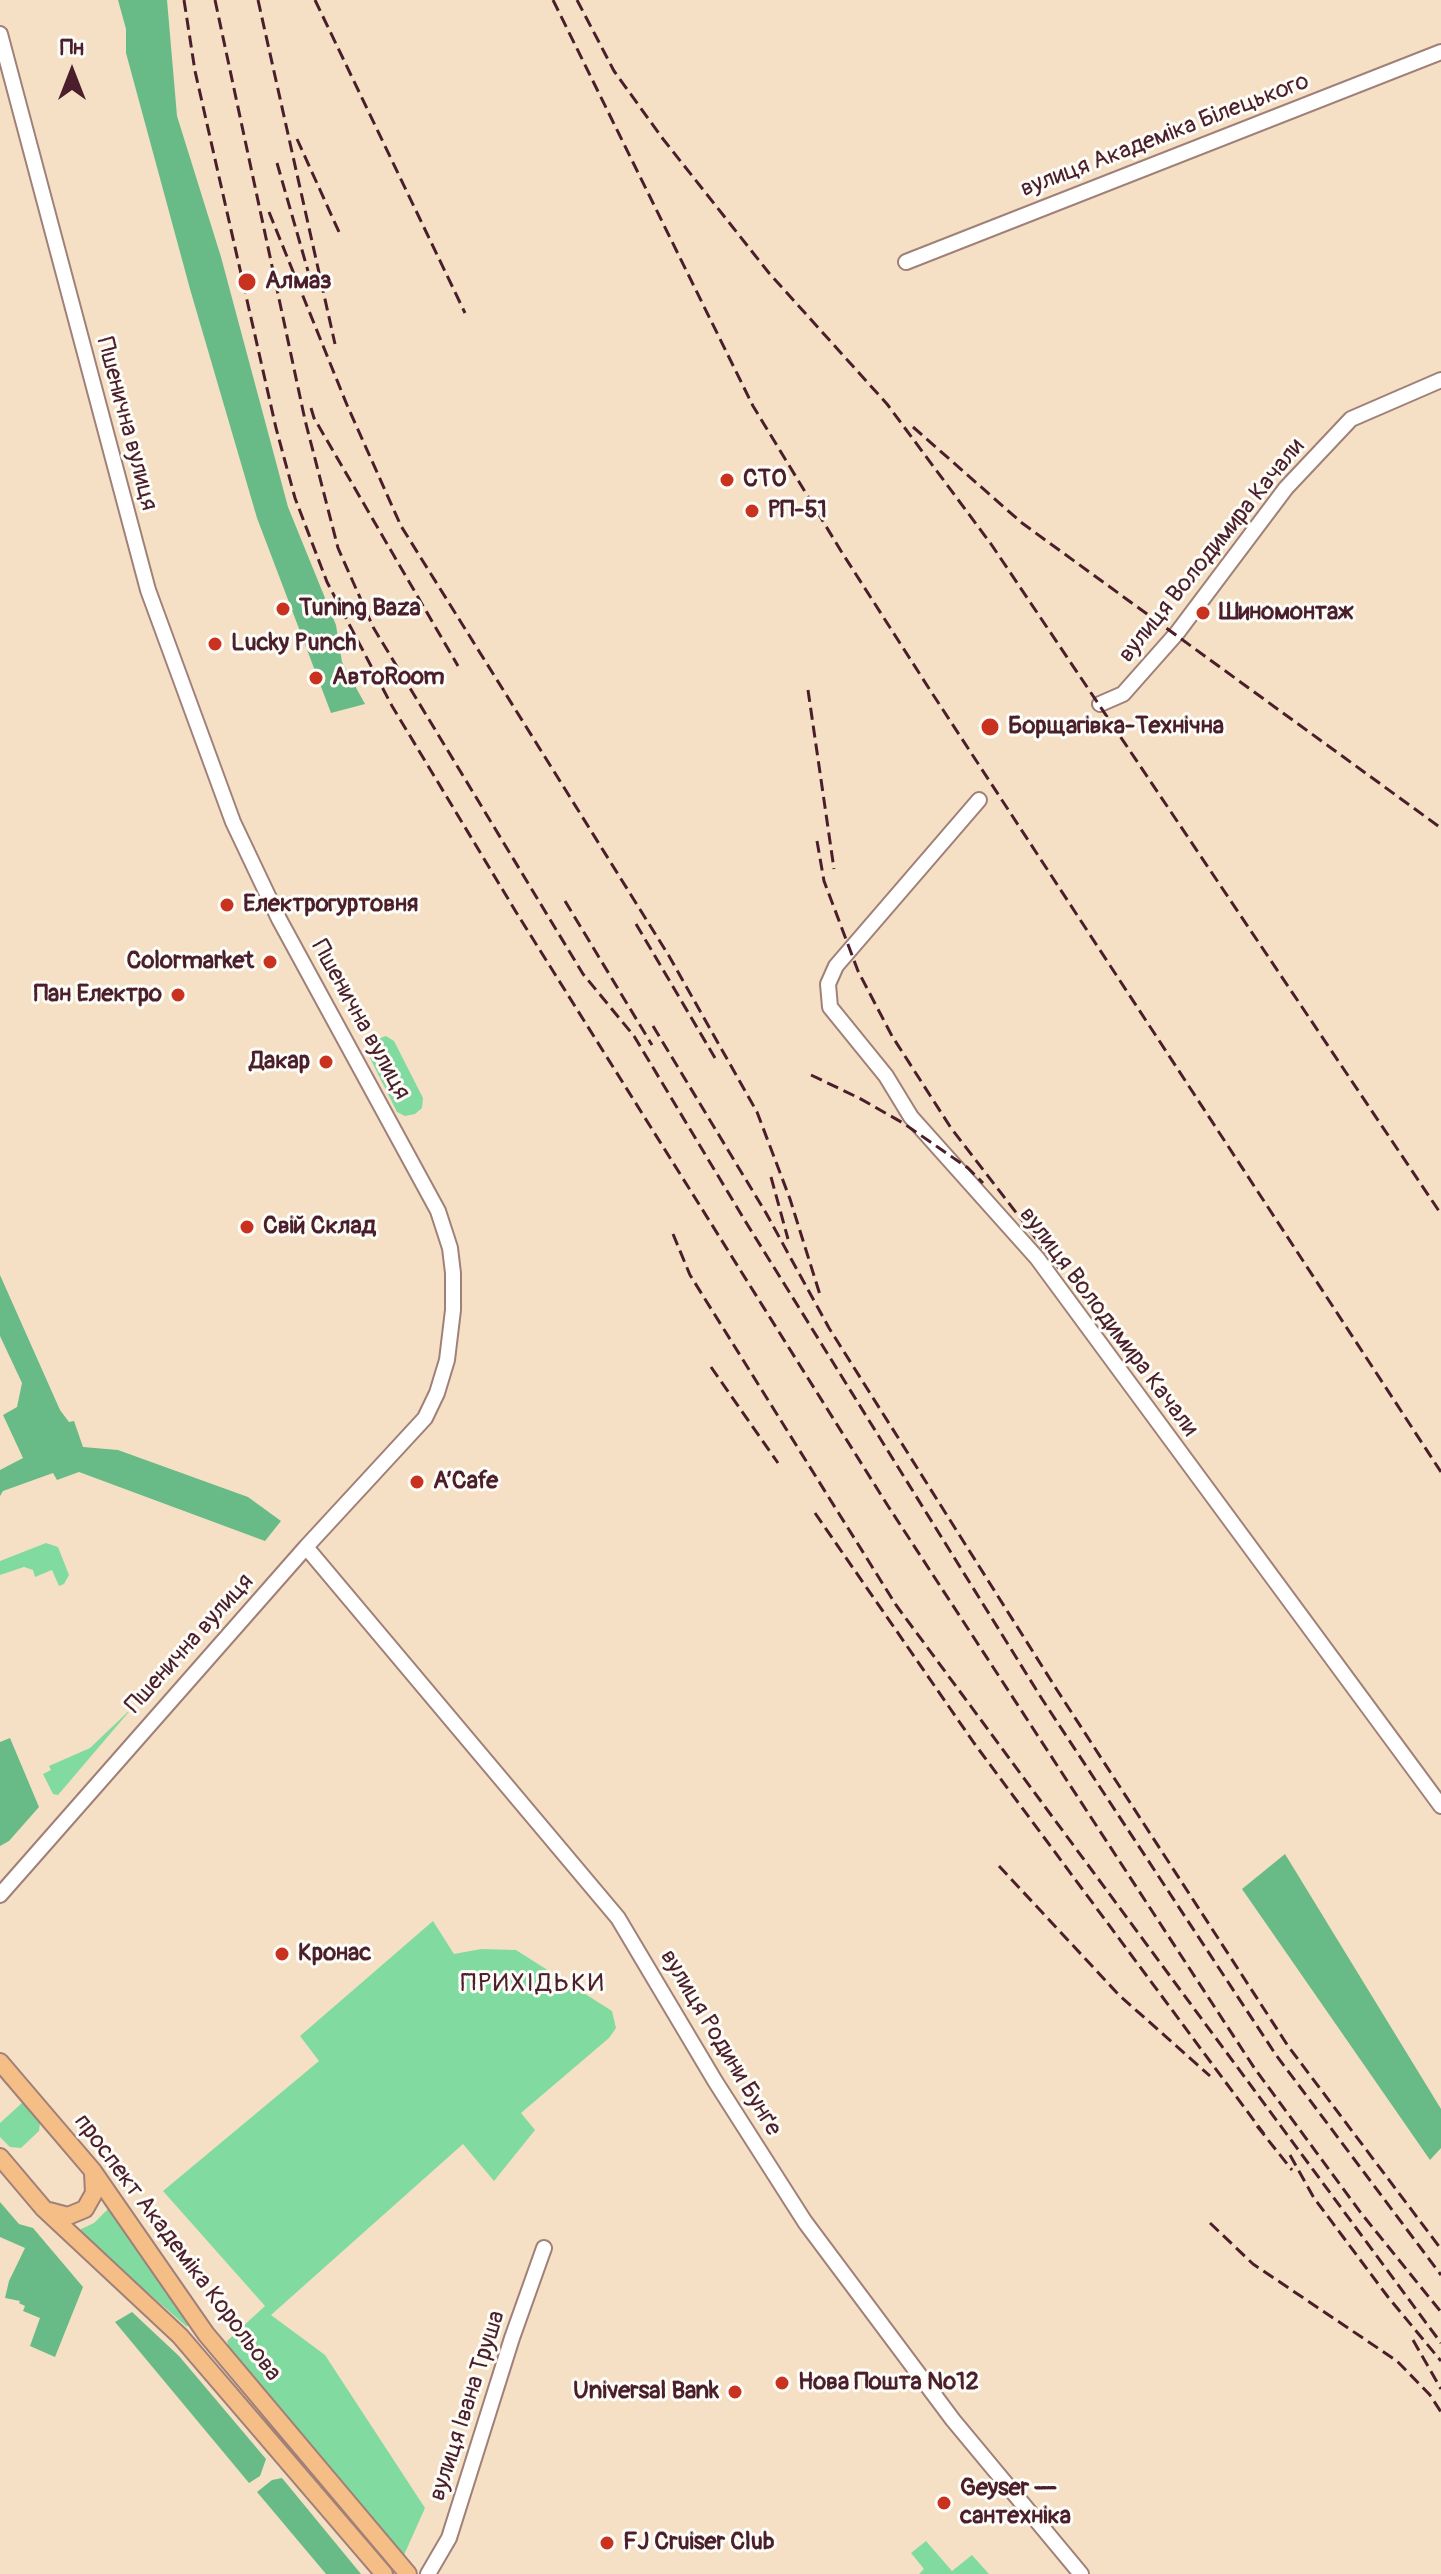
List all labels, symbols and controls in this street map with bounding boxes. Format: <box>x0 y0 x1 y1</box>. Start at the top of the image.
north arrow <box>32 32 112 112</box>
text: Пн <box>60 34 84 62</box>
street label: вулиця Академіка Білецького <box>1017 68 1313 204</box>
place label: Алмаз <box>265 268 332 296</box>
marker: Алмаз <box>236 271 258 293</box>
street label: Пшенична вулиця <box>89 334 163 514</box>
street label: вулиця Володимира Качали <box>1113 433 1311 669</box>
place label: СТО <box>743 466 786 494</box>
marker: СТО <box>718 471 736 489</box>
place label: РП-51 <box>768 497 827 525</box>
marker: РП-51 <box>743 502 761 520</box>
place label: Tuning Baza <box>299 595 421 623</box>
place label: Шиномонтаж <box>1219 599 1353 627</box>
marker: Tuning Baza <box>274 600 292 618</box>
marker: Шиномонтаж <box>1194 604 1212 622</box>
place label: Lucky Punch <box>231 630 357 658</box>
marker: Lucky Punch <box>206 635 224 653</box>
place label: АвтоRoom <box>332 664 445 692</box>
marker: АвтоRoom <box>307 669 325 687</box>
place label: Борщагівка-Технічна <box>1008 713 1224 741</box>
marker: Борщагівка-Технічна <box>979 716 1001 738</box>
place label: Електрогуртовня <box>243 891 418 919</box>
marker: Електрогуртовня <box>218 896 236 914</box>
street label: Пшенична вулиця <box>304 935 416 1105</box>
place label: Colormarket <box>127 948 254 976</box>
marker: Colormarket <box>261 953 279 971</box>
place label: Пан Електро <box>34 981 162 1009</box>
marker: Пан Електро <box>169 986 187 1004</box>
place label: Дакар <box>250 1048 310 1076</box>
marker: Дакар <box>317 1053 335 1071</box>
street label: вулиця Володимира Качали <box>1012 1202 1204 1442</box>
place label: Свій Склад <box>263 1213 376 1241</box>
marker: Свій Склад <box>238 1218 256 1236</box>
place label: A’Cafe <box>433 1468 498 1496</box>
marker: A’Cafe <box>408 1473 426 1491</box>
street label: Пшенична вулиця <box>120 1568 260 1720</box>
place label: Кронас <box>298 1940 371 1968</box>
marker: Кронас <box>273 1945 291 1963</box>
street label: вулиця Родини Бунґе <box>653 1945 787 2141</box>
district label: ПРИХІДЬКИ <box>460 1968 606 2000</box>
street label: проспект Академіка Корольова <box>67 2109 287 2387</box>
street label: вулиця Івана Труша <box>424 2307 512 2505</box>
place label: Нова Пошта №12 <box>798 2369 979 2397</box>
marker: Нова Пошта №12 <box>773 2374 791 2392</box>
place label: Universal Bank <box>573 2378 719 2406</box>
marker: Universal Bank <box>726 2383 744 2401</box>
place label: Geyser — сантехніка <box>960 2475 1071 2531</box>
marker: Geyser — сантехніка <box>935 2494 953 2512</box>
place label: FJ Cruiser Club <box>623 2529 775 2557</box>
marker: FJ Cruiser Club <box>598 2534 616 2552</box>

